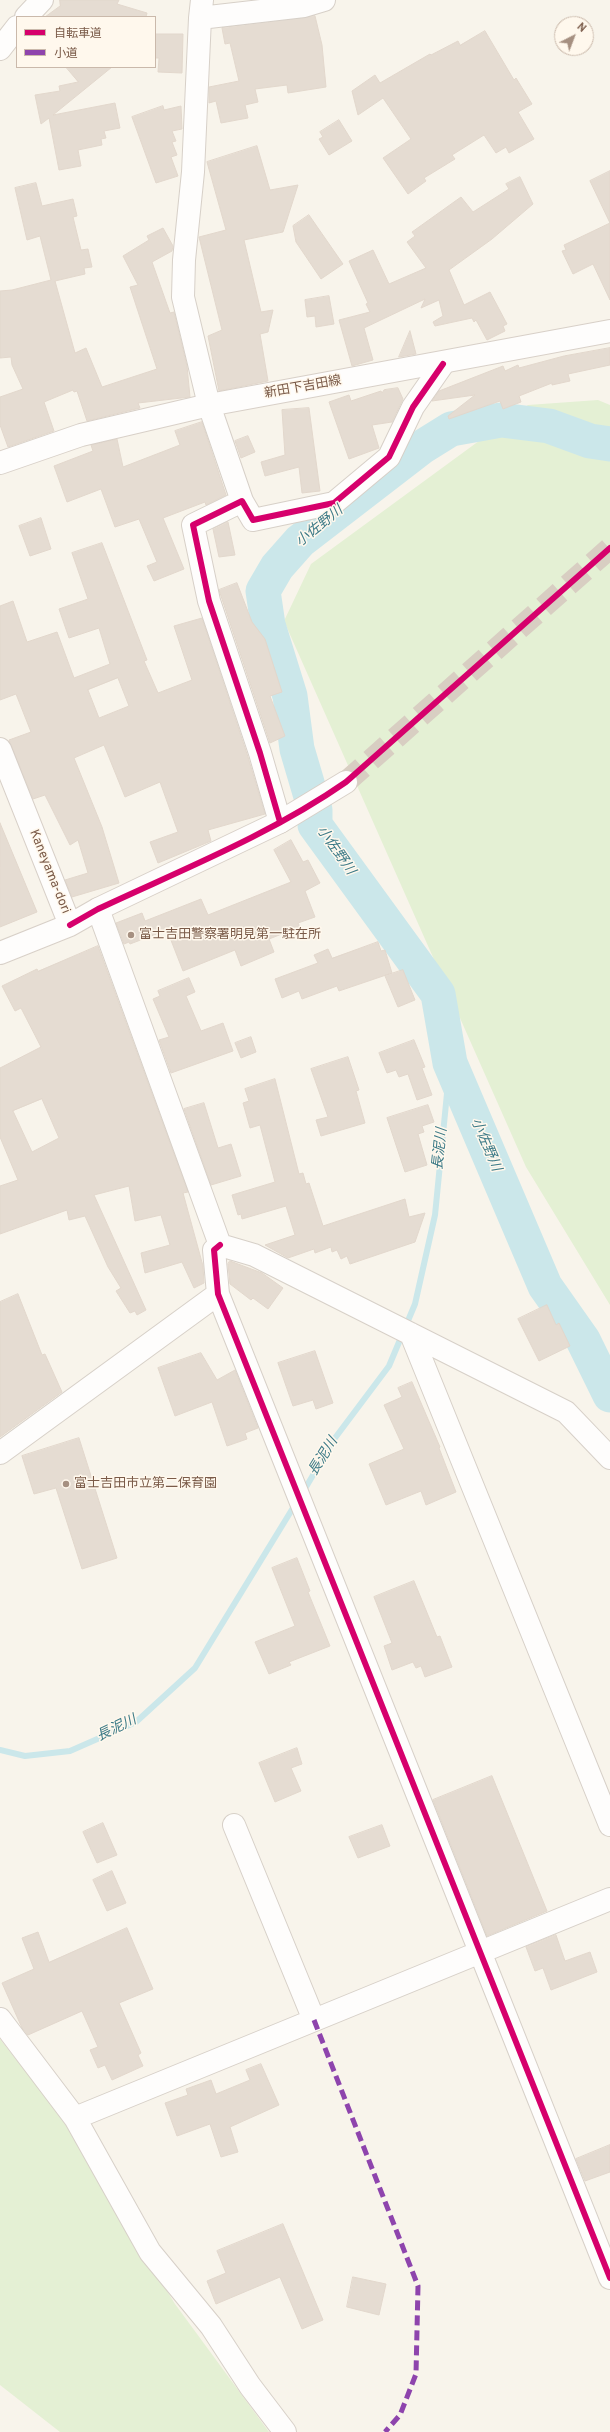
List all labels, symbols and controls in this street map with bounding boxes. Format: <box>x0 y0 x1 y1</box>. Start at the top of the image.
legend <box>16 16 156 68</box>
north arrow <box>554 16 594 56</box>
text: N <box>574 20 589 36</box>
text: 自転車道 <box>54 26 102 42</box>
text: 小道 <box>54 46 78 62</box>
street label: 新田下吉田線 <box>263 374 343 402</box>
water label: 小佐野川 <box>293 503 347 551</box>
water label: 小佐野川 <box>312 823 358 879</box>
street label: Kaneyama-dori <box>25 828 73 916</box>
place label: 富士吉田警察署明見第一駐在所 <box>139 927 321 943</box>
marker: 富士吉田警察署明見第一駐在所 <box>126 930 136 940</box>
water label: 小佐野川 <box>466 1116 504 1174</box>
water label: 長泥川 <box>430 1127 452 1171</box>
water label: 長泥川 <box>306 1435 342 1479</box>
place label: 富士吉田市立第二保育園 <box>74 1476 217 1492</box>
marker: 富士吉田市立第二保育園 <box>61 1479 71 1489</box>
water label: 長泥川 <box>94 1712 140 1746</box>

